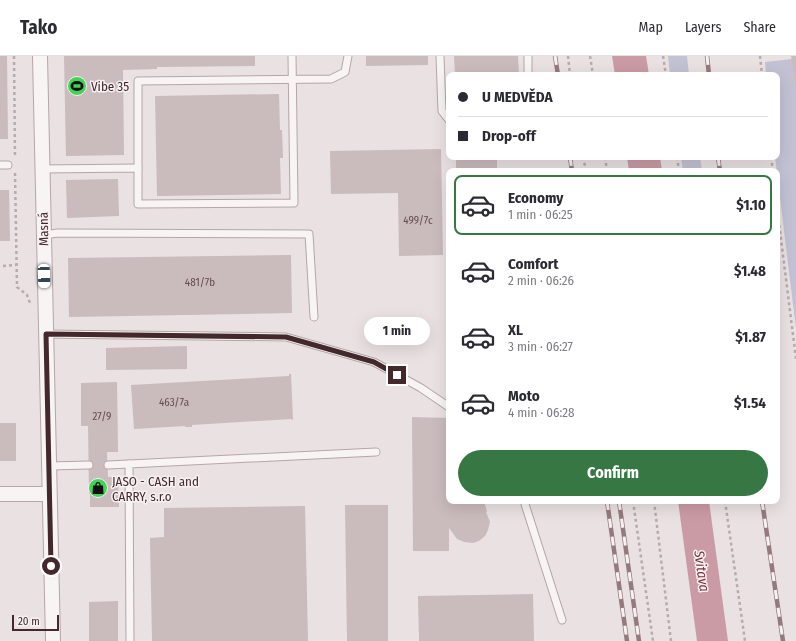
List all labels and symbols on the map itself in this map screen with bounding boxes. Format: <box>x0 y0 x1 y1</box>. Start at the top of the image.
sports icon: Vibe 35 <box>66 75 88 97</box>
place label: Vibe 35 <box>91 79 129 94</box>
street label: Masná <box>36 212 51 246</box>
house number: 499/7c <box>403 214 433 227</box>
car <box>38 264 50 288</box>
house number: 481/7b <box>185 276 215 289</box>
callout: 1 min <box>364 317 430 345</box>
route end <box>388 366 406 384</box>
house number: 463/7a <box>159 396 189 409</box>
house number: 27/9 <box>93 410 111 423</box>
place label: JASO - CASH and CARRY, s.r.o <box>112 474 199 504</box>
shop icon: JASO - CASH and CARRY, s.r.o <box>87 477 109 499</box>
water label: Svitava <box>690 548 713 593</box>
route start <box>42 557 60 575</box>
scale bar <box>12 613 59 632</box>

